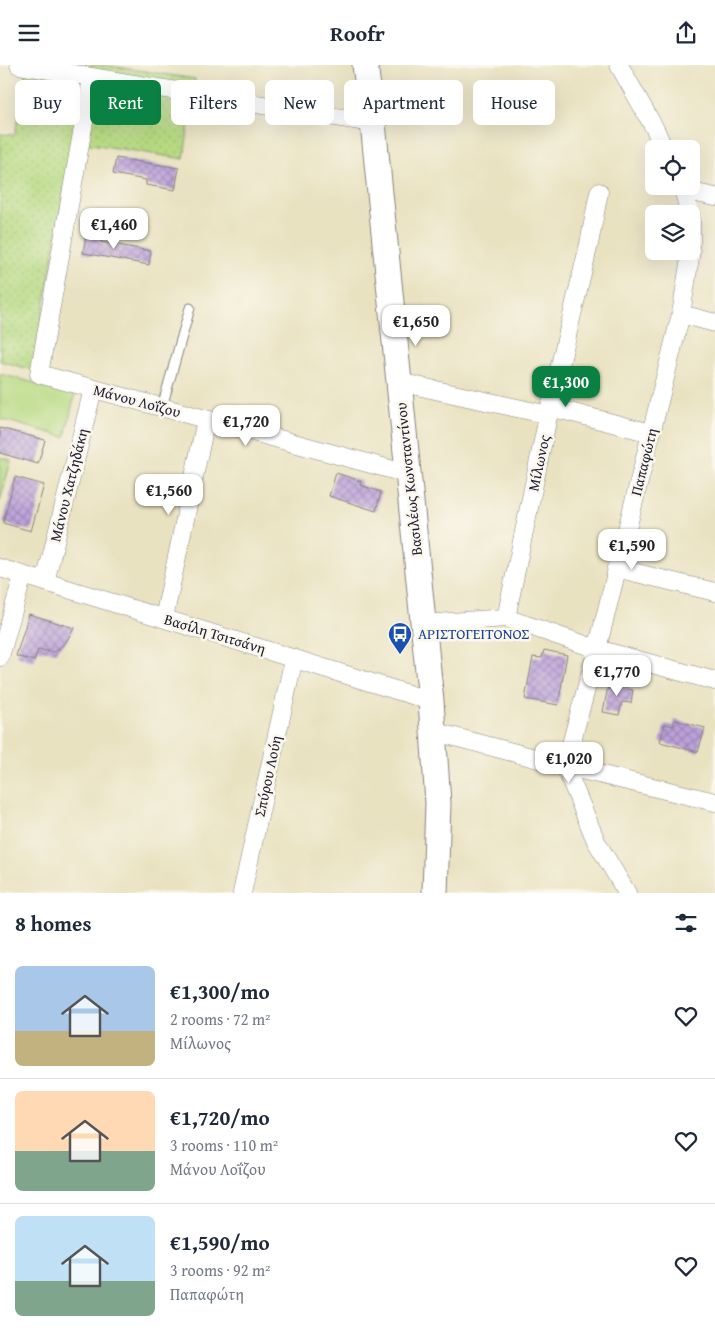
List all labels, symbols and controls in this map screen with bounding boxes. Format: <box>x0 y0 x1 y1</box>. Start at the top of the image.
text: Roofr <box>330 17 385 49</box>
icon: menu <box>15 19 43 47</box>
icon: share <box>672 19 700 47</box>
chip: Buy <box>15 80 80 125</box>
chip: Rent <box>90 80 161 125</box>
chip: Filters <box>171 80 255 125</box>
chip: New <box>265 80 334 125</box>
chip: Apartment <box>344 80 463 125</box>
chip: House <box>473 80 555 125</box>
map controls <box>645 140 700 260</box>
button: locate <box>645 140 700 195</box>
button: layers <box>645 205 700 260</box>
pin: €1,460 <box>73 207 155 250</box>
text: €1,460 <box>91 212 137 236</box>
pin: €1,650 <box>375 305 457 347</box>
text: €1,650 <box>393 309 439 333</box>
pin: €1,300 <box>525 365 607 408</box>
text: €1,300 <box>543 370 589 394</box>
street label: Μάνου Λοΐζου <box>91 379 183 422</box>
street label: Βασιλέως Κωνσταντίνου <box>390 401 427 557</box>
pin: €1,720 <box>205 405 287 447</box>
text: €1,720 <box>223 409 269 433</box>
street label: Μάνου Χατζηδάκη <box>44 426 93 544</box>
street label: Παπαφώτη <box>625 426 662 498</box>
street label: Μίλωνος <box>522 432 555 493</box>
pin: €1,560 <box>128 473 210 516</box>
text: €1,560 <box>146 478 192 502</box>
pin: €1,590 <box>591 529 673 571</box>
text: €1,590 <box>609 533 655 557</box>
street label: Βασίλη Τσιτσάνη <box>162 608 268 659</box>
bus stop icon: ΑΡΙΣΤΟΓΕΙΤΟΝΟΣ <box>387 621 413 655</box>
place label: ΑΡΙΣΤΟΓΕΙΤΟΝΟΣ <box>418 623 529 644</box>
pin: €1,770 <box>576 655 658 697</box>
text: €1,770 <box>594 659 640 683</box>
street label: Σπύρου Λούη <box>249 733 286 818</box>
pin: €1,020 <box>528 741 610 784</box>
text: €1,020 <box>546 746 592 770</box>
text: 8 homes <box>15 908 91 939</box>
icon: filters <box>672 909 700 937</box>
text: €1,300/mo <box>170 976 270 1007</box>
icon: home <box>55 986 115 1046</box>
icon: heart <box>672 1002 700 1030</box>
text: 2 rooms · 72 m² <box>170 1007 270 1031</box>
text: Μίλωνος <box>170 1031 231 1055</box>
text: €1,720/mo <box>170 1102 270 1133</box>
icon: home <box>55 1111 115 1171</box>
icon: heart <box>672 1127 700 1155</box>
text: 3 rooms · 110 m² <box>170 1133 278 1157</box>
text: Μάνου Λοΐζου <box>170 1157 265 1181</box>
text: €1,590/mo <box>170 1227 270 1258</box>
icon: home <box>55 1236 115 1296</box>
icon: heart <box>672 1252 700 1280</box>
text: 3 rooms · 92 m² <box>170 1258 270 1282</box>
text: Παπαφώτη <box>170 1282 244 1306</box>

